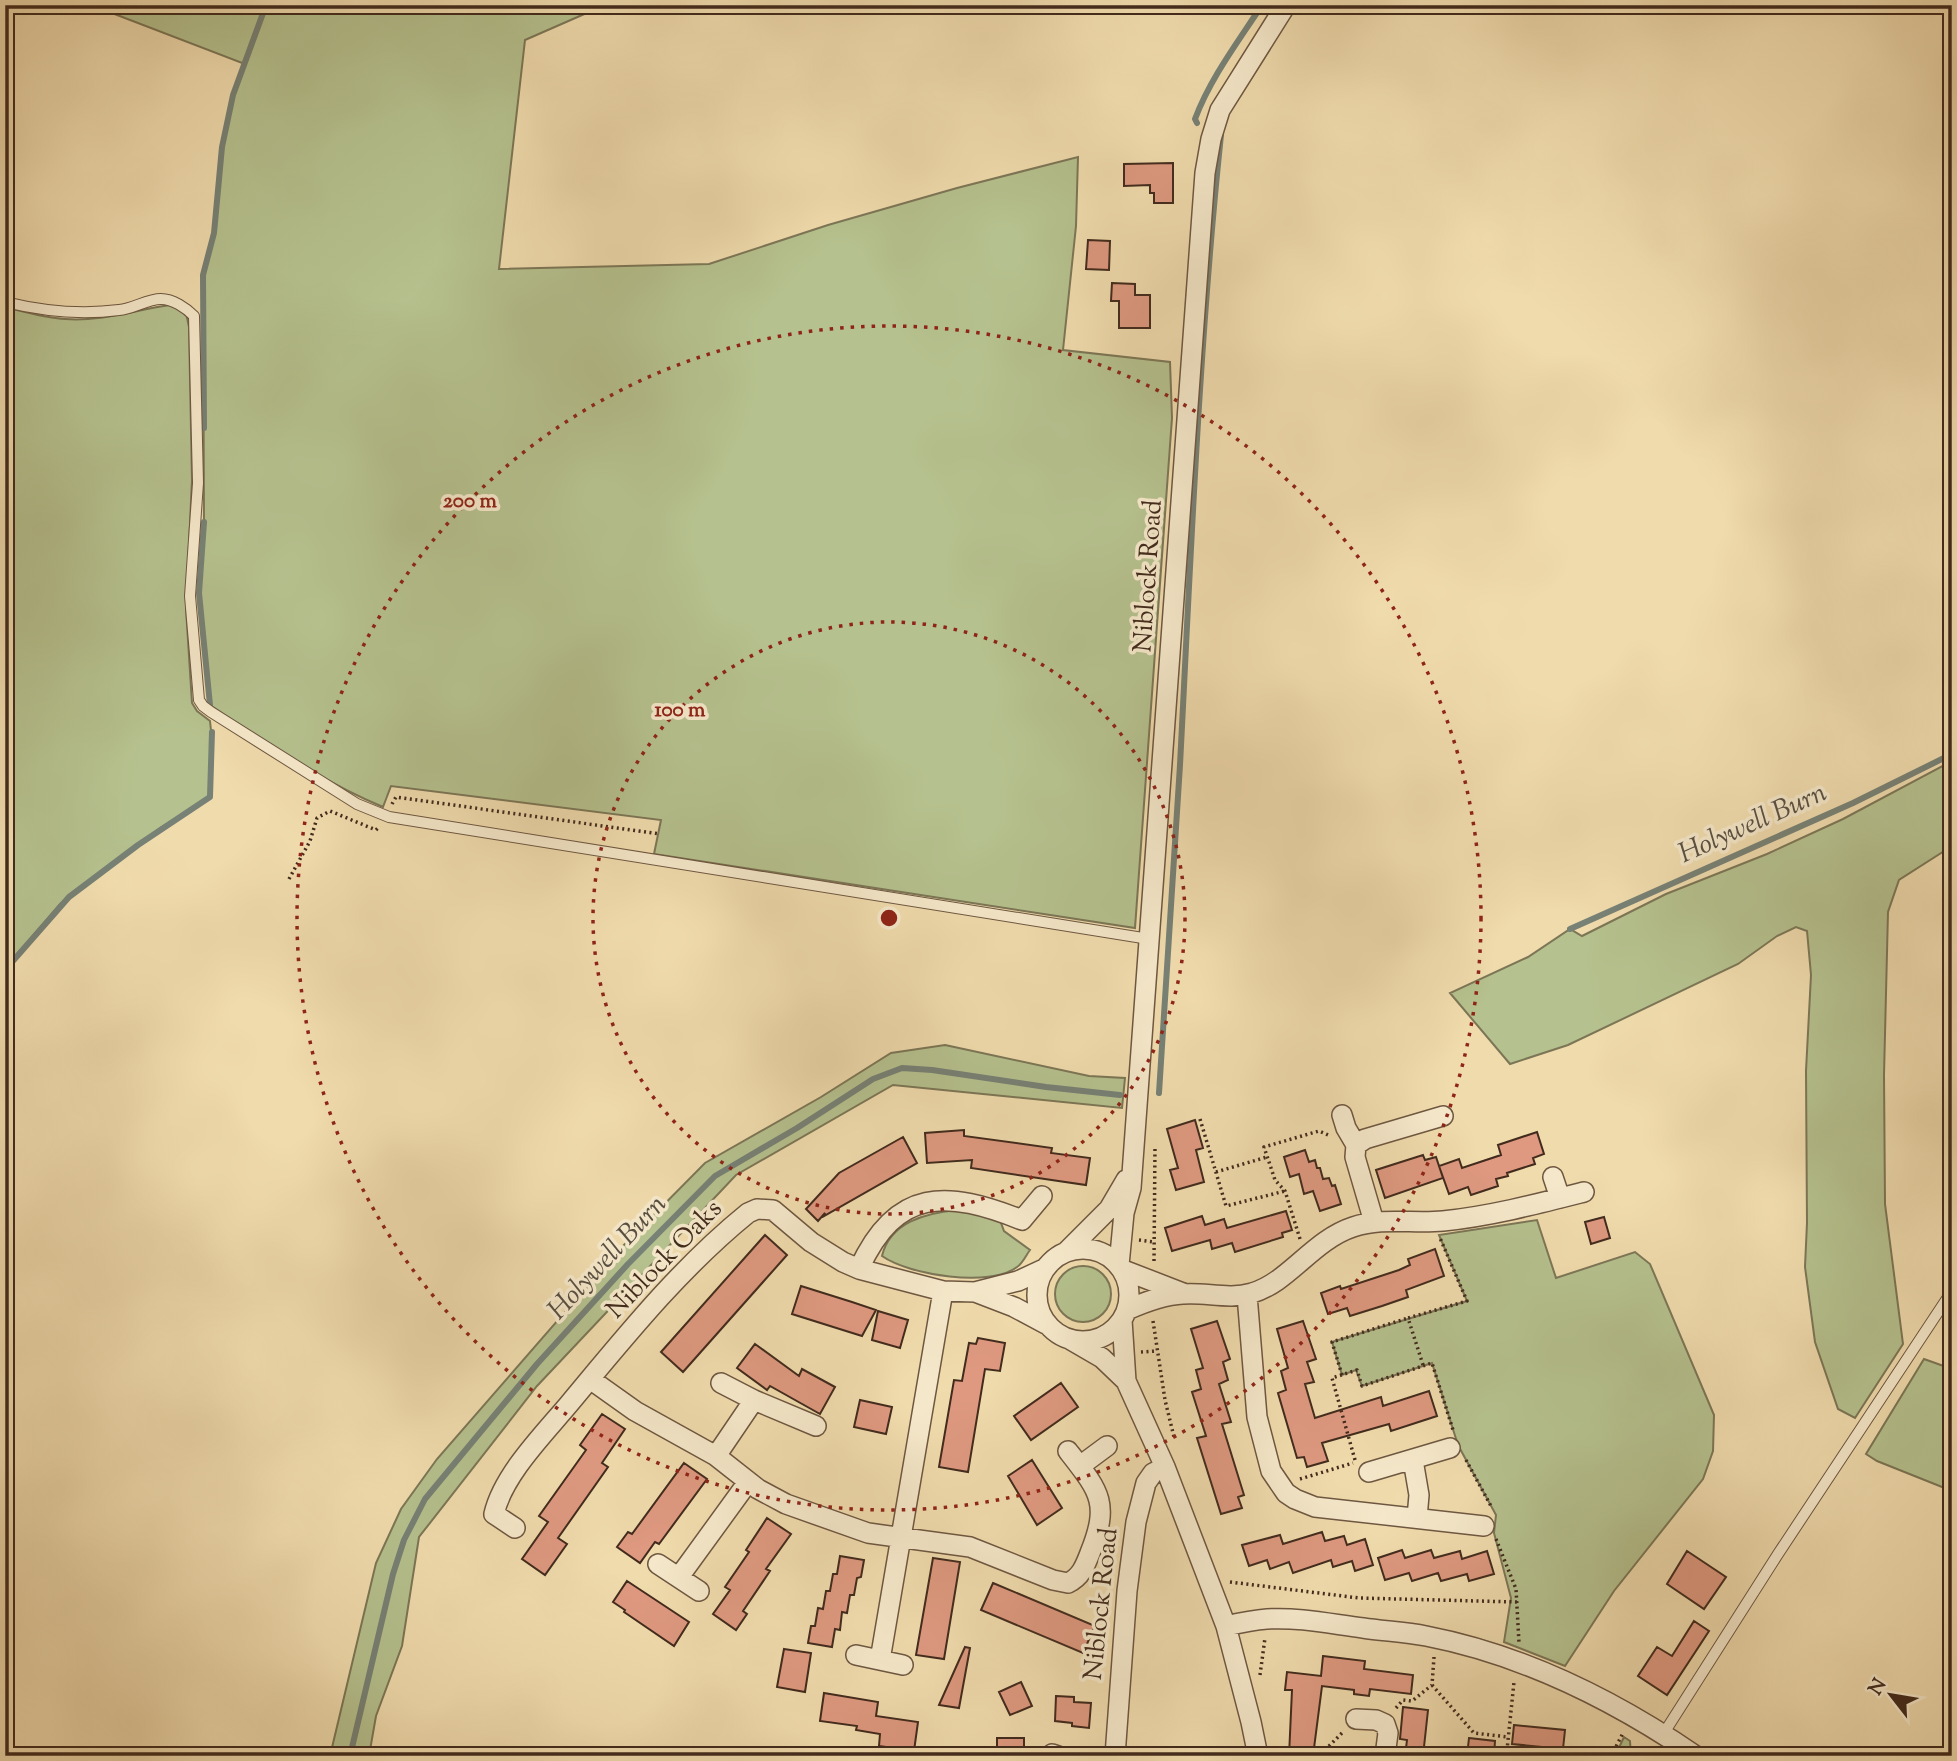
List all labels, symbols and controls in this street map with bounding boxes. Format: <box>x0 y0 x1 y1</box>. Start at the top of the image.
text: 200 m <box>443 487 498 517</box>
street label: Niblock Road <box>1125 498 1173 654</box>
text: 100 m <box>655 696 706 726</box>
water label: Holywell Burn <box>1672 773 1834 875</box>
centre of rings <box>877 906 901 930</box>
water label: Holywell Burn <box>539 1186 677 1330</box>
street label: Niblock Oaks <box>599 1192 731 1328</box>
street label: Niblock Road <box>1076 1526 1128 1682</box>
north arrow <box>1856 1660 1926 1730</box>
text: N <box>1863 1674 1894 1701</box>

